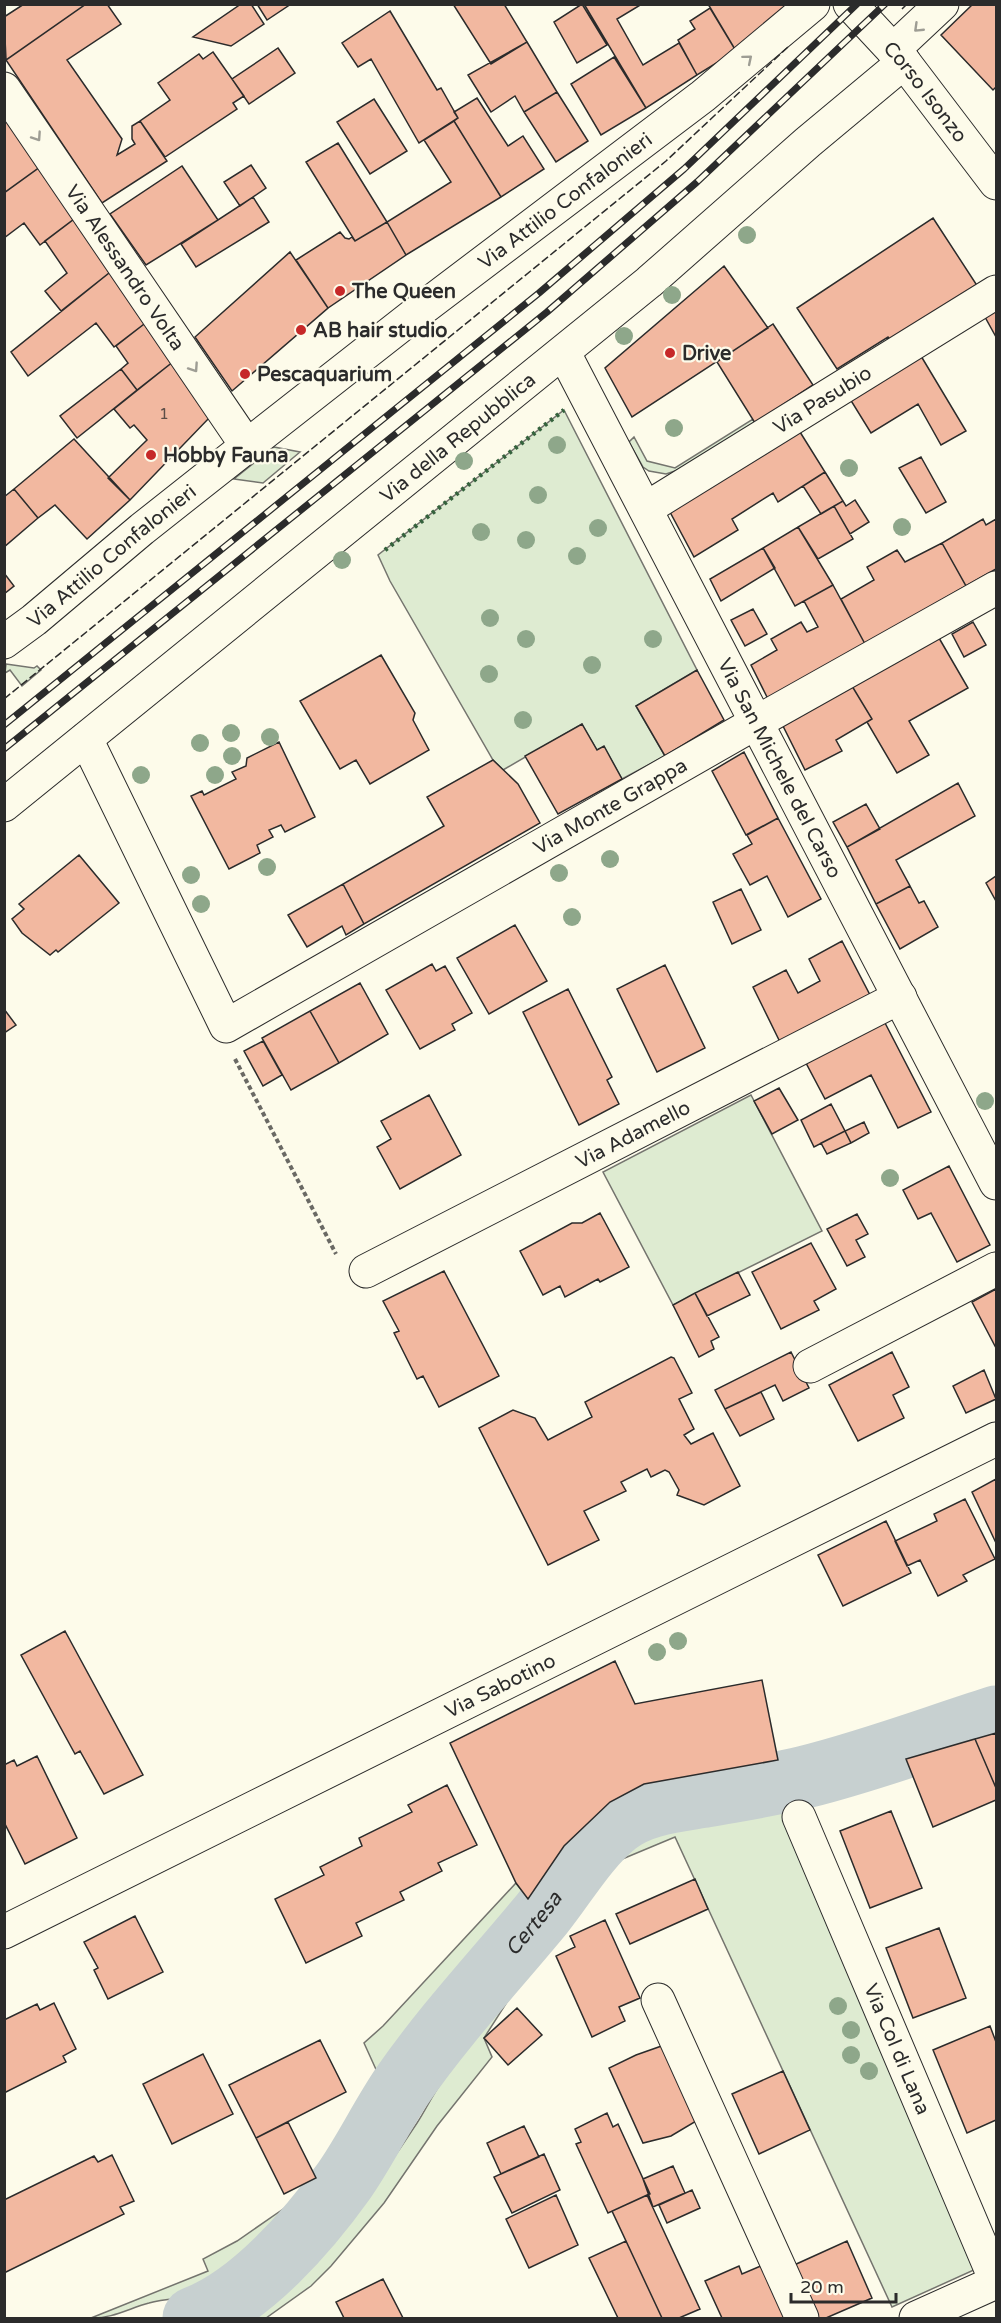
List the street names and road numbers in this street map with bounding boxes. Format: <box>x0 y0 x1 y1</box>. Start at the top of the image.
street label: Corso Isonzo <box>878 37 972 148</box>
street label: Via Attilio Confalonieri <box>474 128 657 275</box>
street label: Via Alessandro Volta <box>60 181 190 356</box>
street label: Via Pasubio <box>769 361 876 440</box>
street label: Via della Repubblica <box>376 368 541 508</box>
street label: Via Attilio Confalonieri <box>23 480 201 633</box>
street label: Via San Michele del Carso <box>712 655 846 883</box>
street label: Via Monte Grappa <box>530 754 692 860</box>
street label: Via Adamello <box>572 1096 695 1174</box>
street label: Via Sabotino <box>441 1649 560 1724</box>
street label: Via Col di Lana <box>858 1980 935 2119</box>

